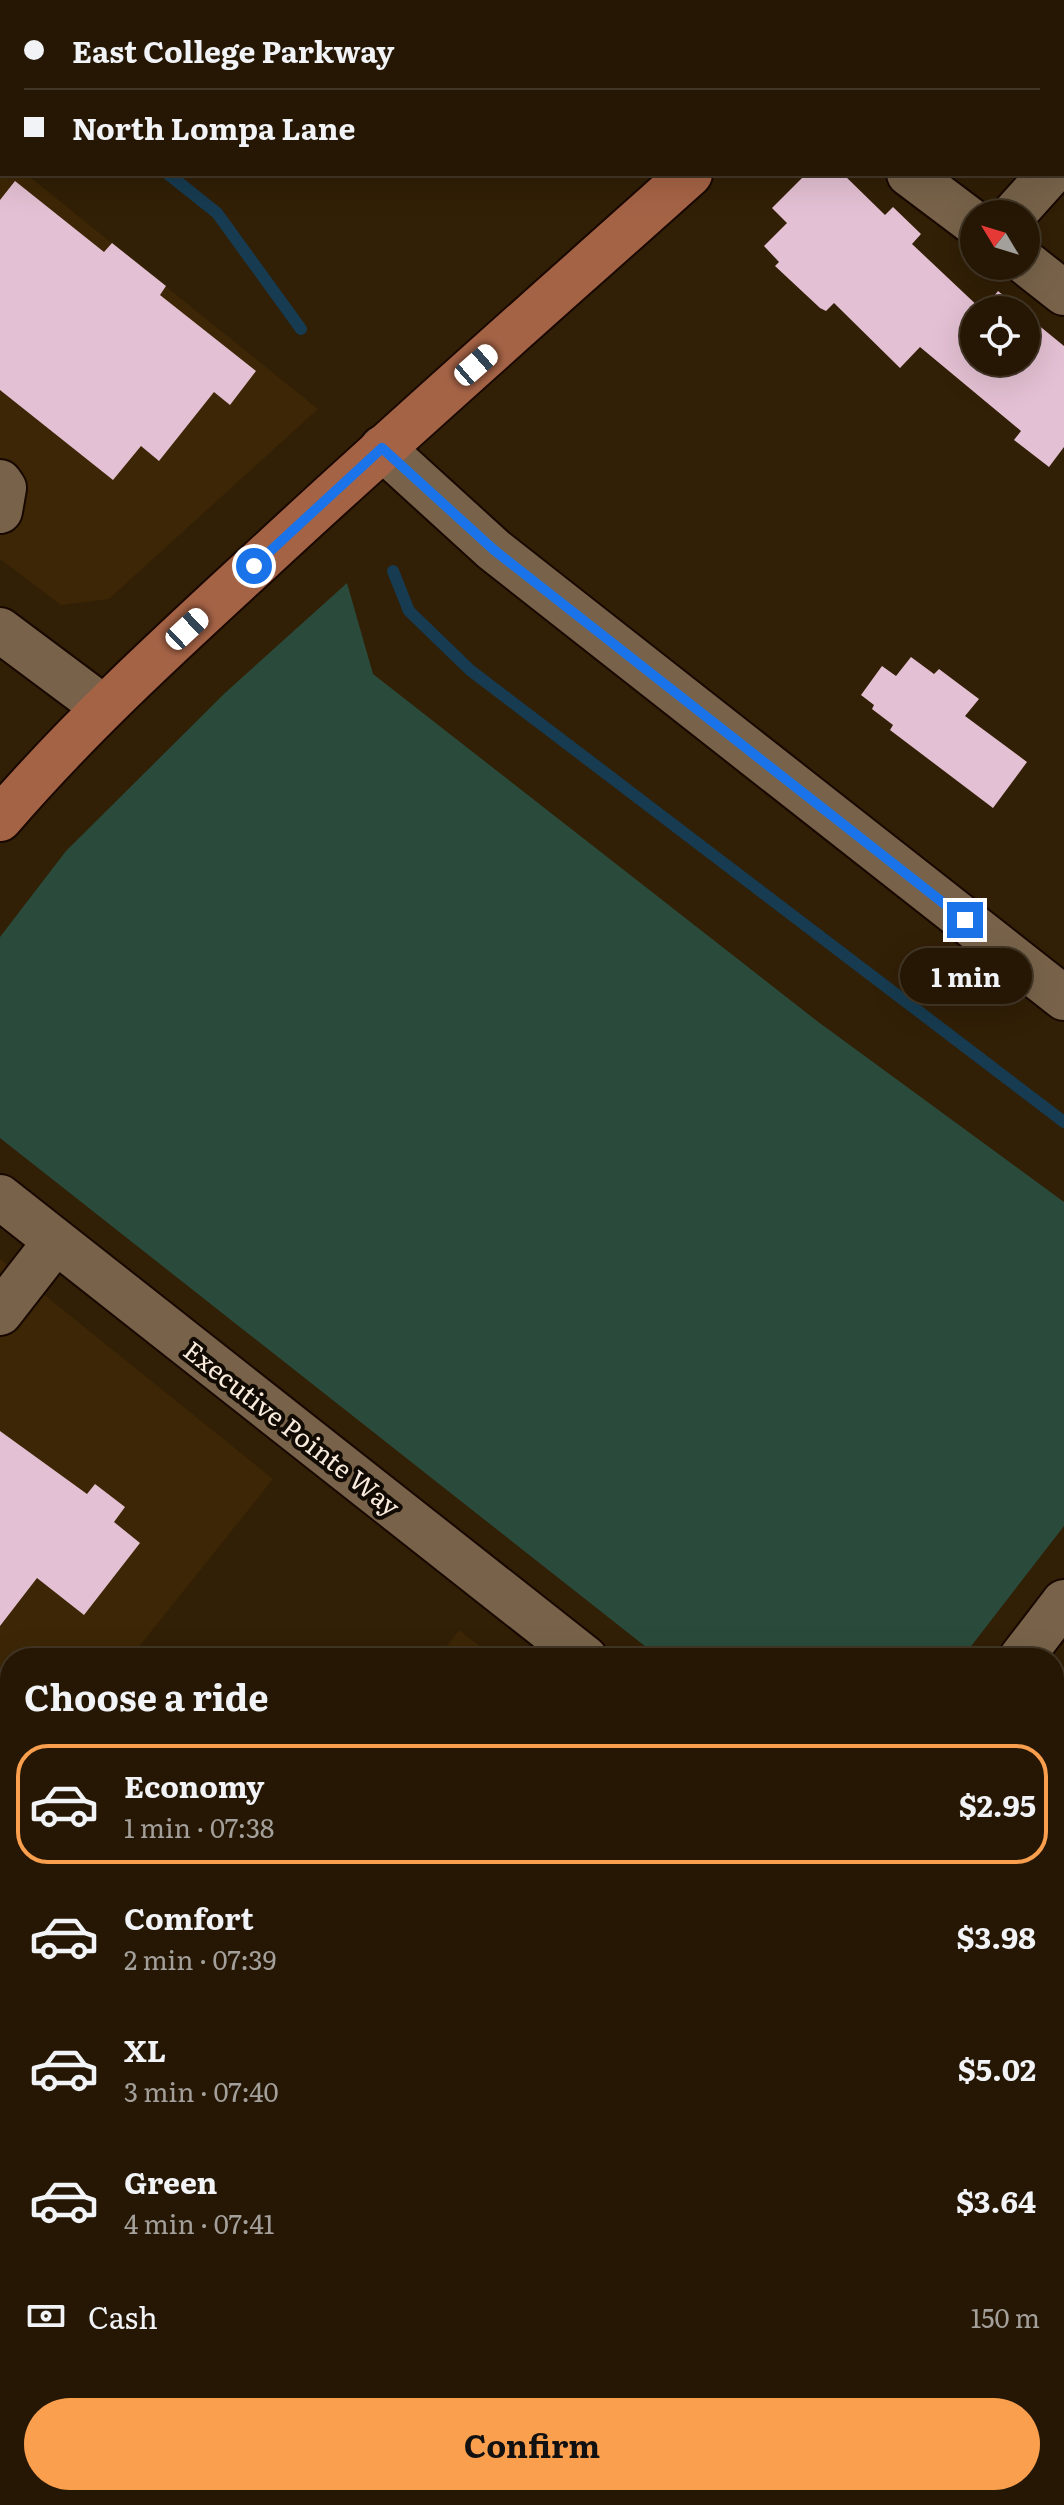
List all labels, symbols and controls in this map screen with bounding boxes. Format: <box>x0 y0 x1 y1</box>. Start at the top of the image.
text: East College Parkway <box>72 28 394 72</box>
text: North Lompa Lane <box>72 105 355 149</box>
north arrow <box>960 200 1040 280</box>
map controls <box>960 200 1040 376</box>
button: locate <box>960 296 1040 376</box>
car <box>450 340 502 390</box>
route start <box>236 548 272 584</box>
car <box>161 604 213 654</box>
route end <box>947 902 983 938</box>
callout: 1 min <box>899 948 1031 1004</box>
text: 1 min <box>931 956 1001 995</box>
street label: Executive Pointe Way <box>176 1330 410 1524</box>
text: Choose a ride <box>24 1669 269 1722</box>
text: Economy <box>124 1763 264 1807</box>
icon: car <box>28 1768 100 1840</box>
text: $2.95 <box>959 1782 1036 1826</box>
text: 1 min · 07:38 <box>124 1807 274 1846</box>
text: Comfort <box>124 1895 254 1939</box>
icon: car <box>28 1900 100 1972</box>
text: $3.98 <box>957 1914 1036 1958</box>
text: 2 min · 07:39 <box>124 1939 276 1978</box>
text: XL <box>124 2027 166 2071</box>
icon: car <box>28 2032 100 2104</box>
text: $5.02 <box>958 2046 1036 2090</box>
text: 3 min · 07:40 <box>124 2071 279 2110</box>
text: Green <box>124 2159 217 2203</box>
icon: car <box>28 2164 100 2236</box>
text: $3.64 <box>956 2178 1036 2222</box>
text: 4 min · 07:41 <box>124 2203 274 2242</box>
icon: cash <box>24 2294 68 2338</box>
text: Cash <box>88 2294 158 2338</box>
text: 150 m <box>971 2297 1040 2336</box>
button: Confirm <box>24 2398 1040 2490</box>

